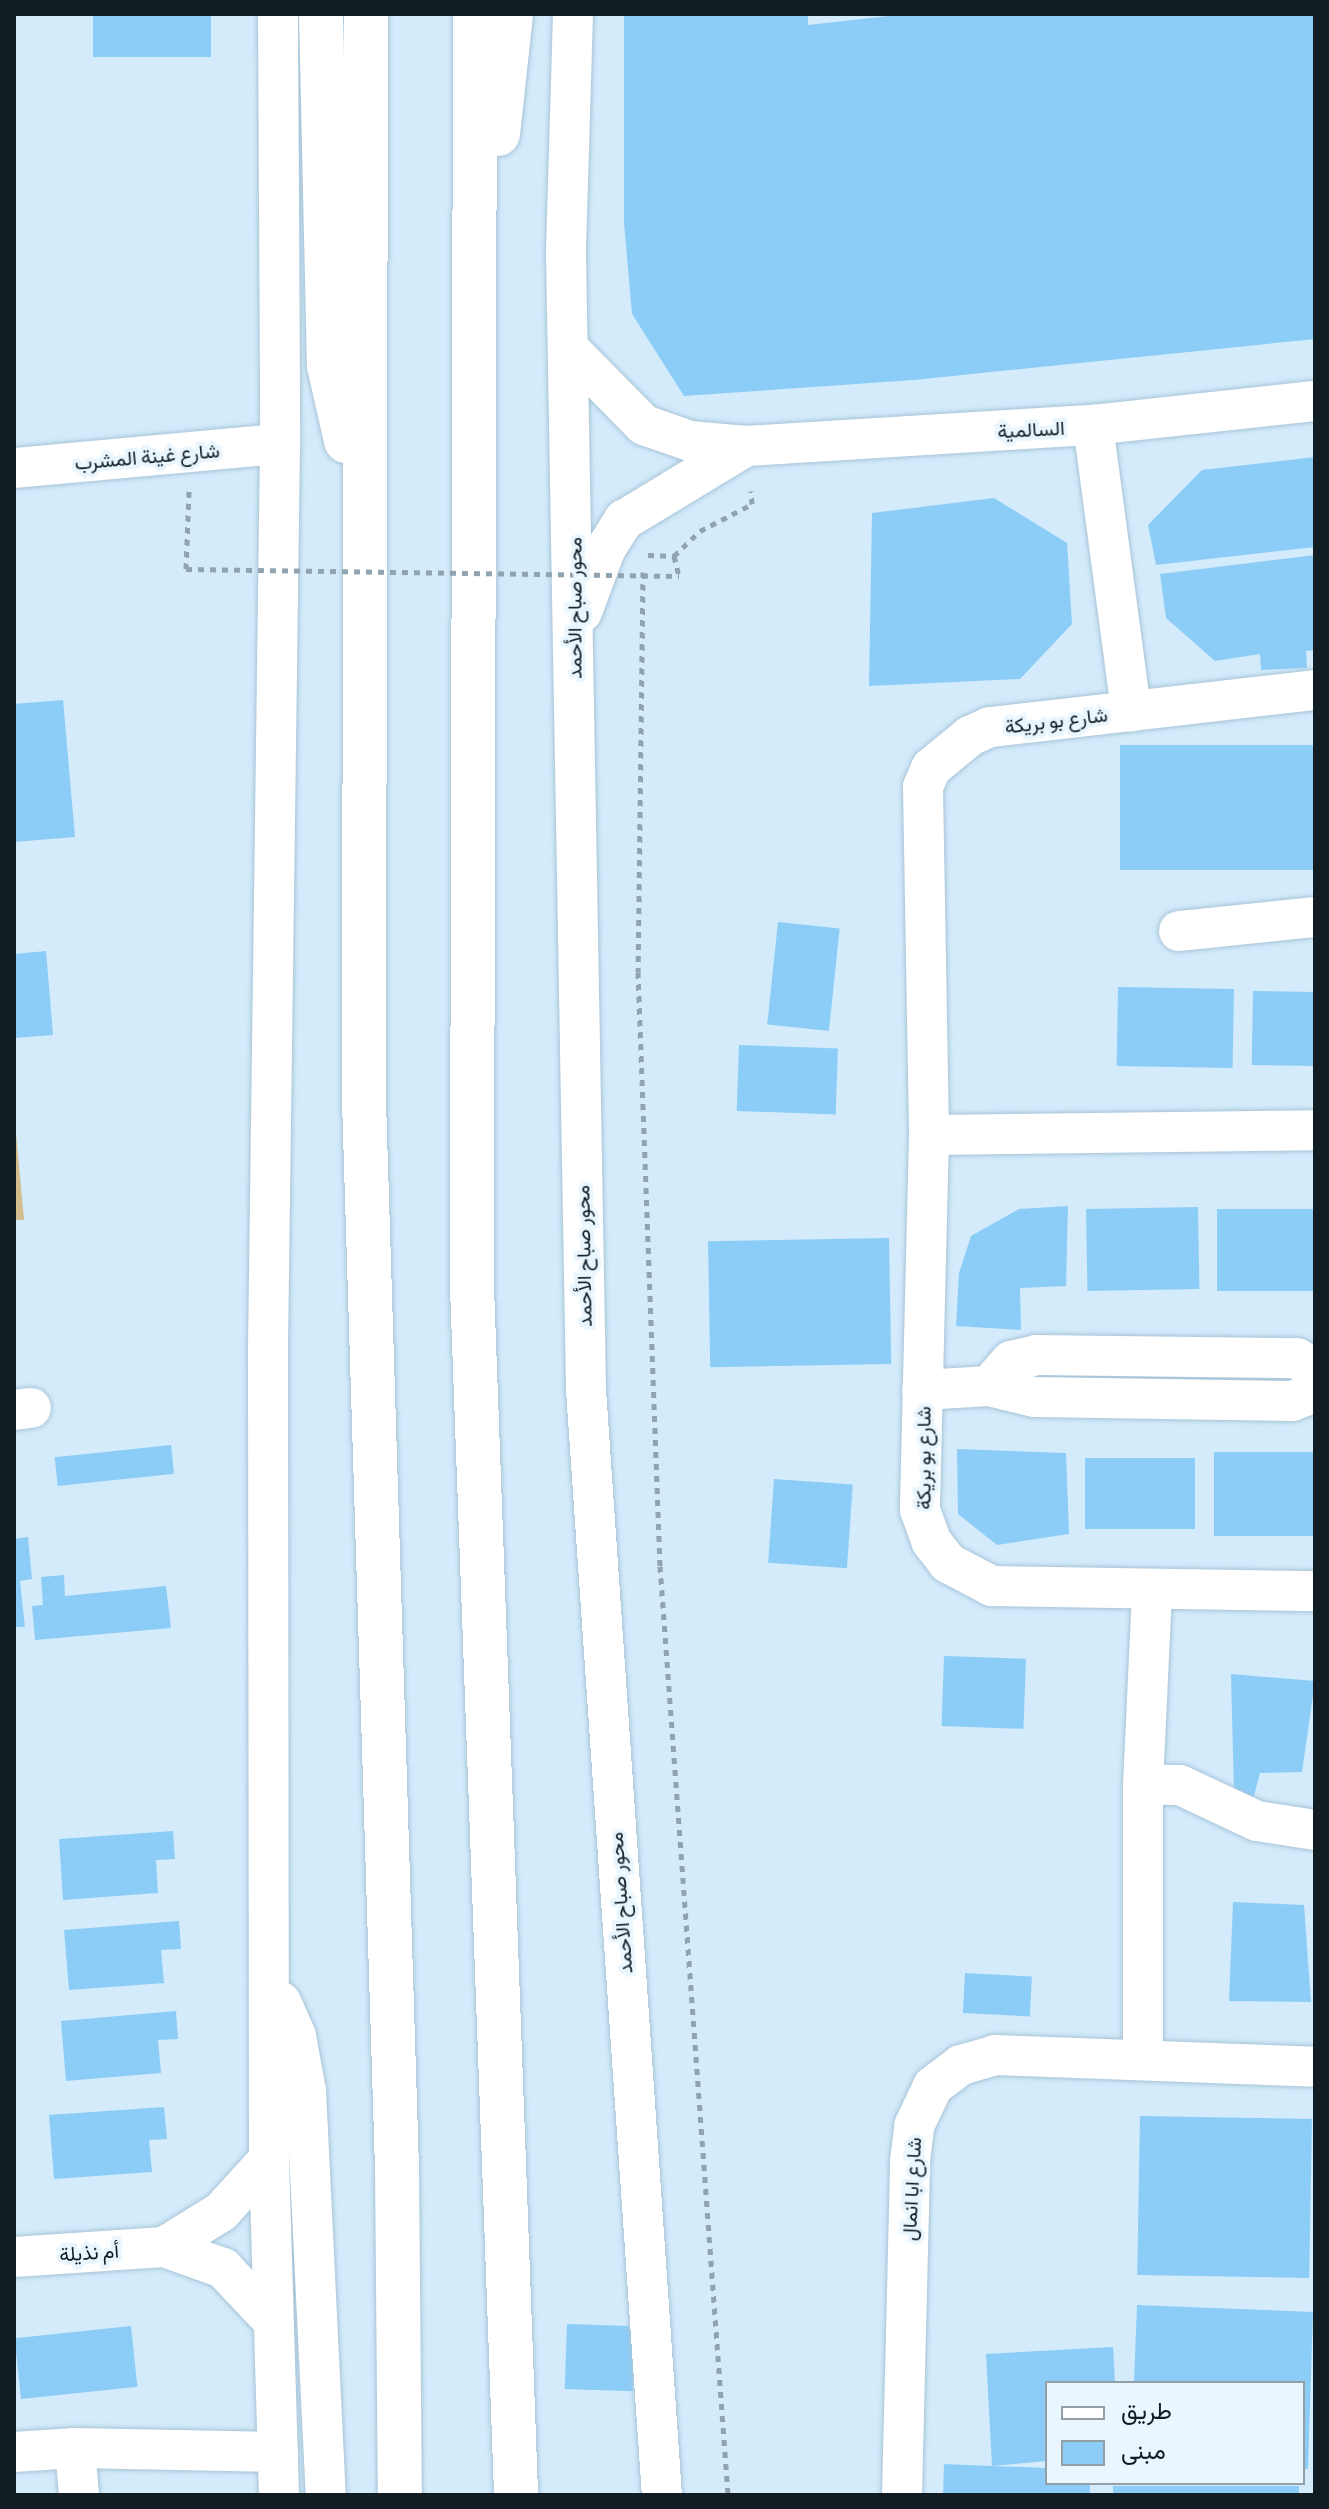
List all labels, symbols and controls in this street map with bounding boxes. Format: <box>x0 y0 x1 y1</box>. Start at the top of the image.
street label: السالمية <box>997 415 1065 443</box>
street label: شارع غينة المشرب <box>74 438 220 474</box>
street label: محور صباح الأحمد <box>562 537 586 679</box>
street label: شارع بو بريكة <box>1003 702 1109 738</box>
street label: محور صباح الأحمد <box>570 1185 596 1327</box>
street label: شارع بو بريكة <box>911 1406 935 1510</box>
street label: محور صباح الأحمد <box>603 1831 637 1975</box>
street label: شارع ابا انمال <box>896 2137 926 2241</box>
street label: أم نذيلة <box>58 2238 120 2266</box>
legend <box>1045 2381 1305 2485</box>
text: طريق <box>1121 2395 1172 2424</box>
text: مبنى <box>1121 2435 1166 2464</box>

